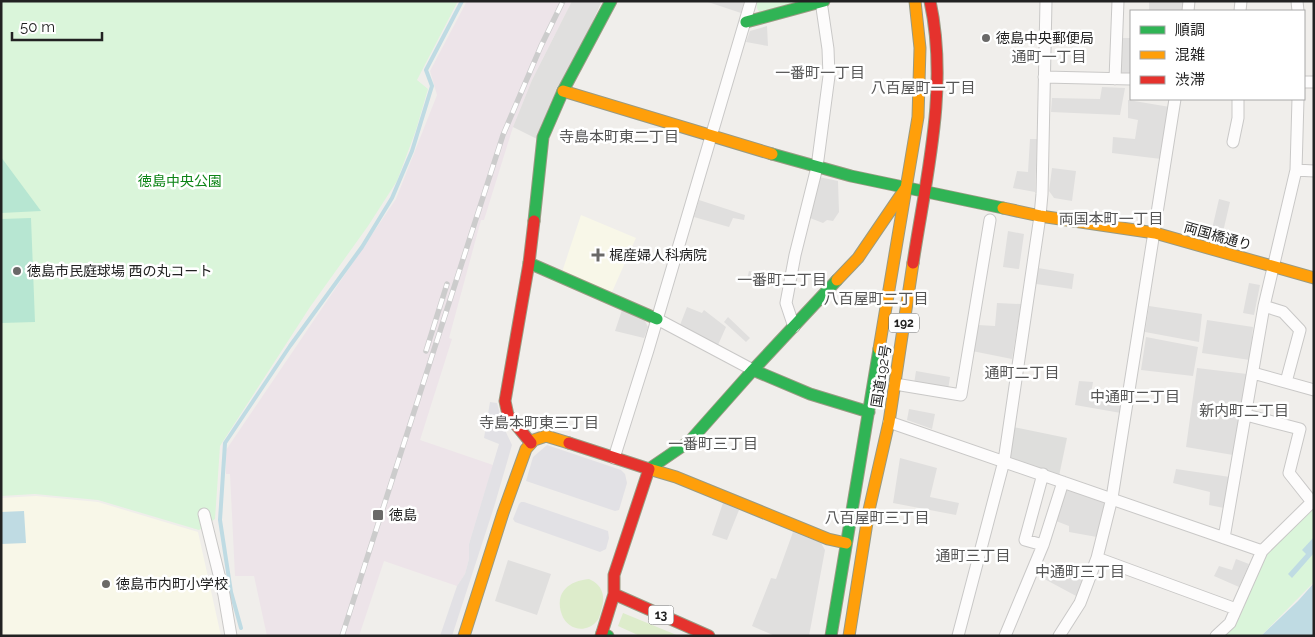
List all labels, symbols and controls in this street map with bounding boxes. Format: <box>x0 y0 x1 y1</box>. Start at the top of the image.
scale bar <box>12 10 102 42</box>
legend <box>1130 10 1305 100</box>
text: 50 m <box>20 18 55 36</box>
text: 順調 <box>1175 21 1205 39</box>
place label: 徳島中央郵便局 <box>996 30 1094 46</box>
marker: 徳島中央郵便局 <box>980 32 992 44</box>
text: 混雑 <box>1175 46 1205 64</box>
district label: 通町一丁目 <box>1011 48 1087 66</box>
district label: 一番町一丁目 <box>775 64 865 82</box>
text: 渋滞 <box>1175 71 1205 89</box>
district label: 八百屋町一丁目 <box>870 79 976 97</box>
district label: 寺島本町東二丁目 <box>559 128 679 146</box>
park label: 徳島中央公園 <box>138 173 222 189</box>
district label: 両国本町一丁目 <box>1058 210 1164 228</box>
street label: 両国橋通り <box>1182 219 1254 253</box>
place label: 梶産婦人科病院 <box>609 247 707 263</box>
marker: 梶産婦人科病院 <box>591 248 605 262</box>
place label: 徳島市民庭球場 西の丸コート <box>27 263 213 279</box>
marker: 徳島市民庭球場 西の丸コート <box>11 265 23 277</box>
district label: 一番町二丁目 <box>737 271 827 289</box>
district label: 八百屋町二丁目 <box>823 290 929 308</box>
road number: 192 <box>889 314 919 332</box>
street label: 国道192号 <box>868 343 894 409</box>
district label: 通町二丁目 <box>984 364 1060 382</box>
district label: 中通町二丁目 <box>1090 388 1180 406</box>
district label: 新内町二丁目 <box>1199 402 1289 420</box>
district label: 寺島本町東三丁目 <box>479 414 599 432</box>
district label: 一番町三丁目 <box>668 435 758 453</box>
place label: 徳島 <box>389 507 417 523</box>
marker: 徳島 <box>371 508 385 522</box>
district label: 八百屋町三丁目 <box>824 509 930 527</box>
district label: 通町三丁目 <box>935 547 1011 565</box>
district label: 中通町三丁目 <box>1035 563 1125 581</box>
place label: 徳島市内町小学校 <box>116 576 228 592</box>
marker: 徳島市内町小学校 <box>100 578 112 590</box>
road number: 13 <box>648 606 674 624</box>

